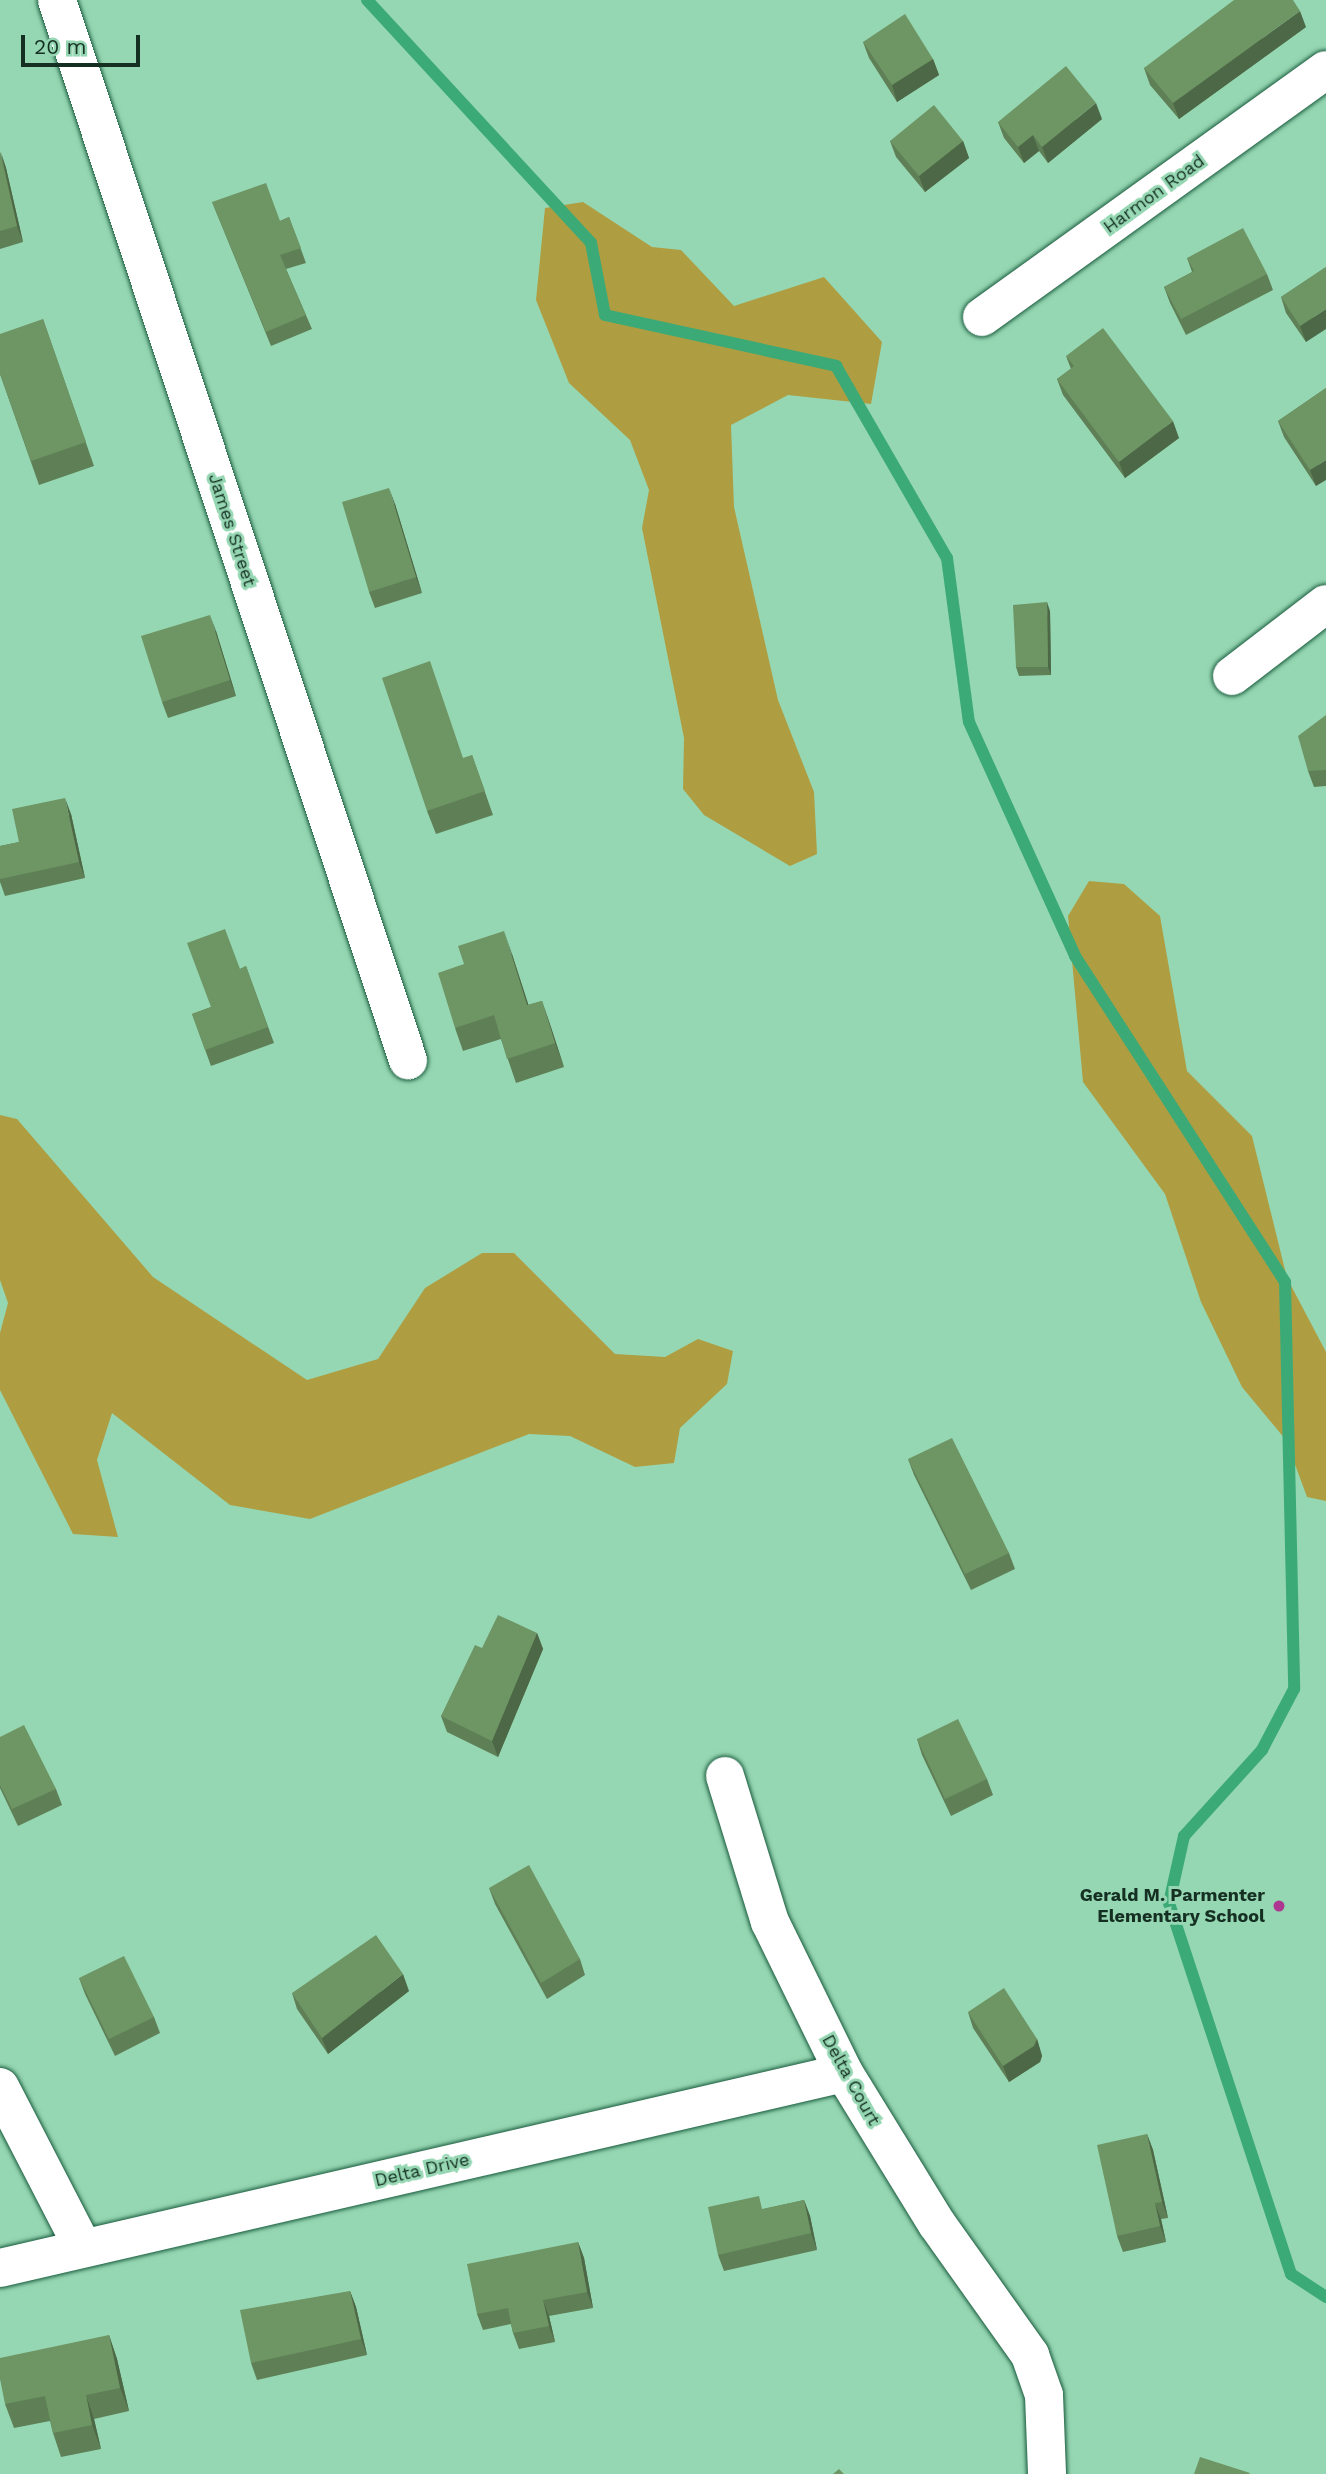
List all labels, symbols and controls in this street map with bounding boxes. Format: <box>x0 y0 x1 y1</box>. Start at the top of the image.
scale bar <box>24 21 144 65</box>
text: 20 m <box>34 34 86 59</box>
street label: Harmon Road <box>1099 150 1209 238</box>
street label: James Street <box>204 471 260 589</box>
place label: Gerald M. Parmenter Elementary School <box>1080 1885 1265 1927</box>
marker: Gerald M. Parmenter Elementary School <box>1271 1898 1287 1914</box>
street label: Delta Court <box>817 2031 885 2129</box>
street label: Delta Drive <box>372 2149 472 2191</box>

